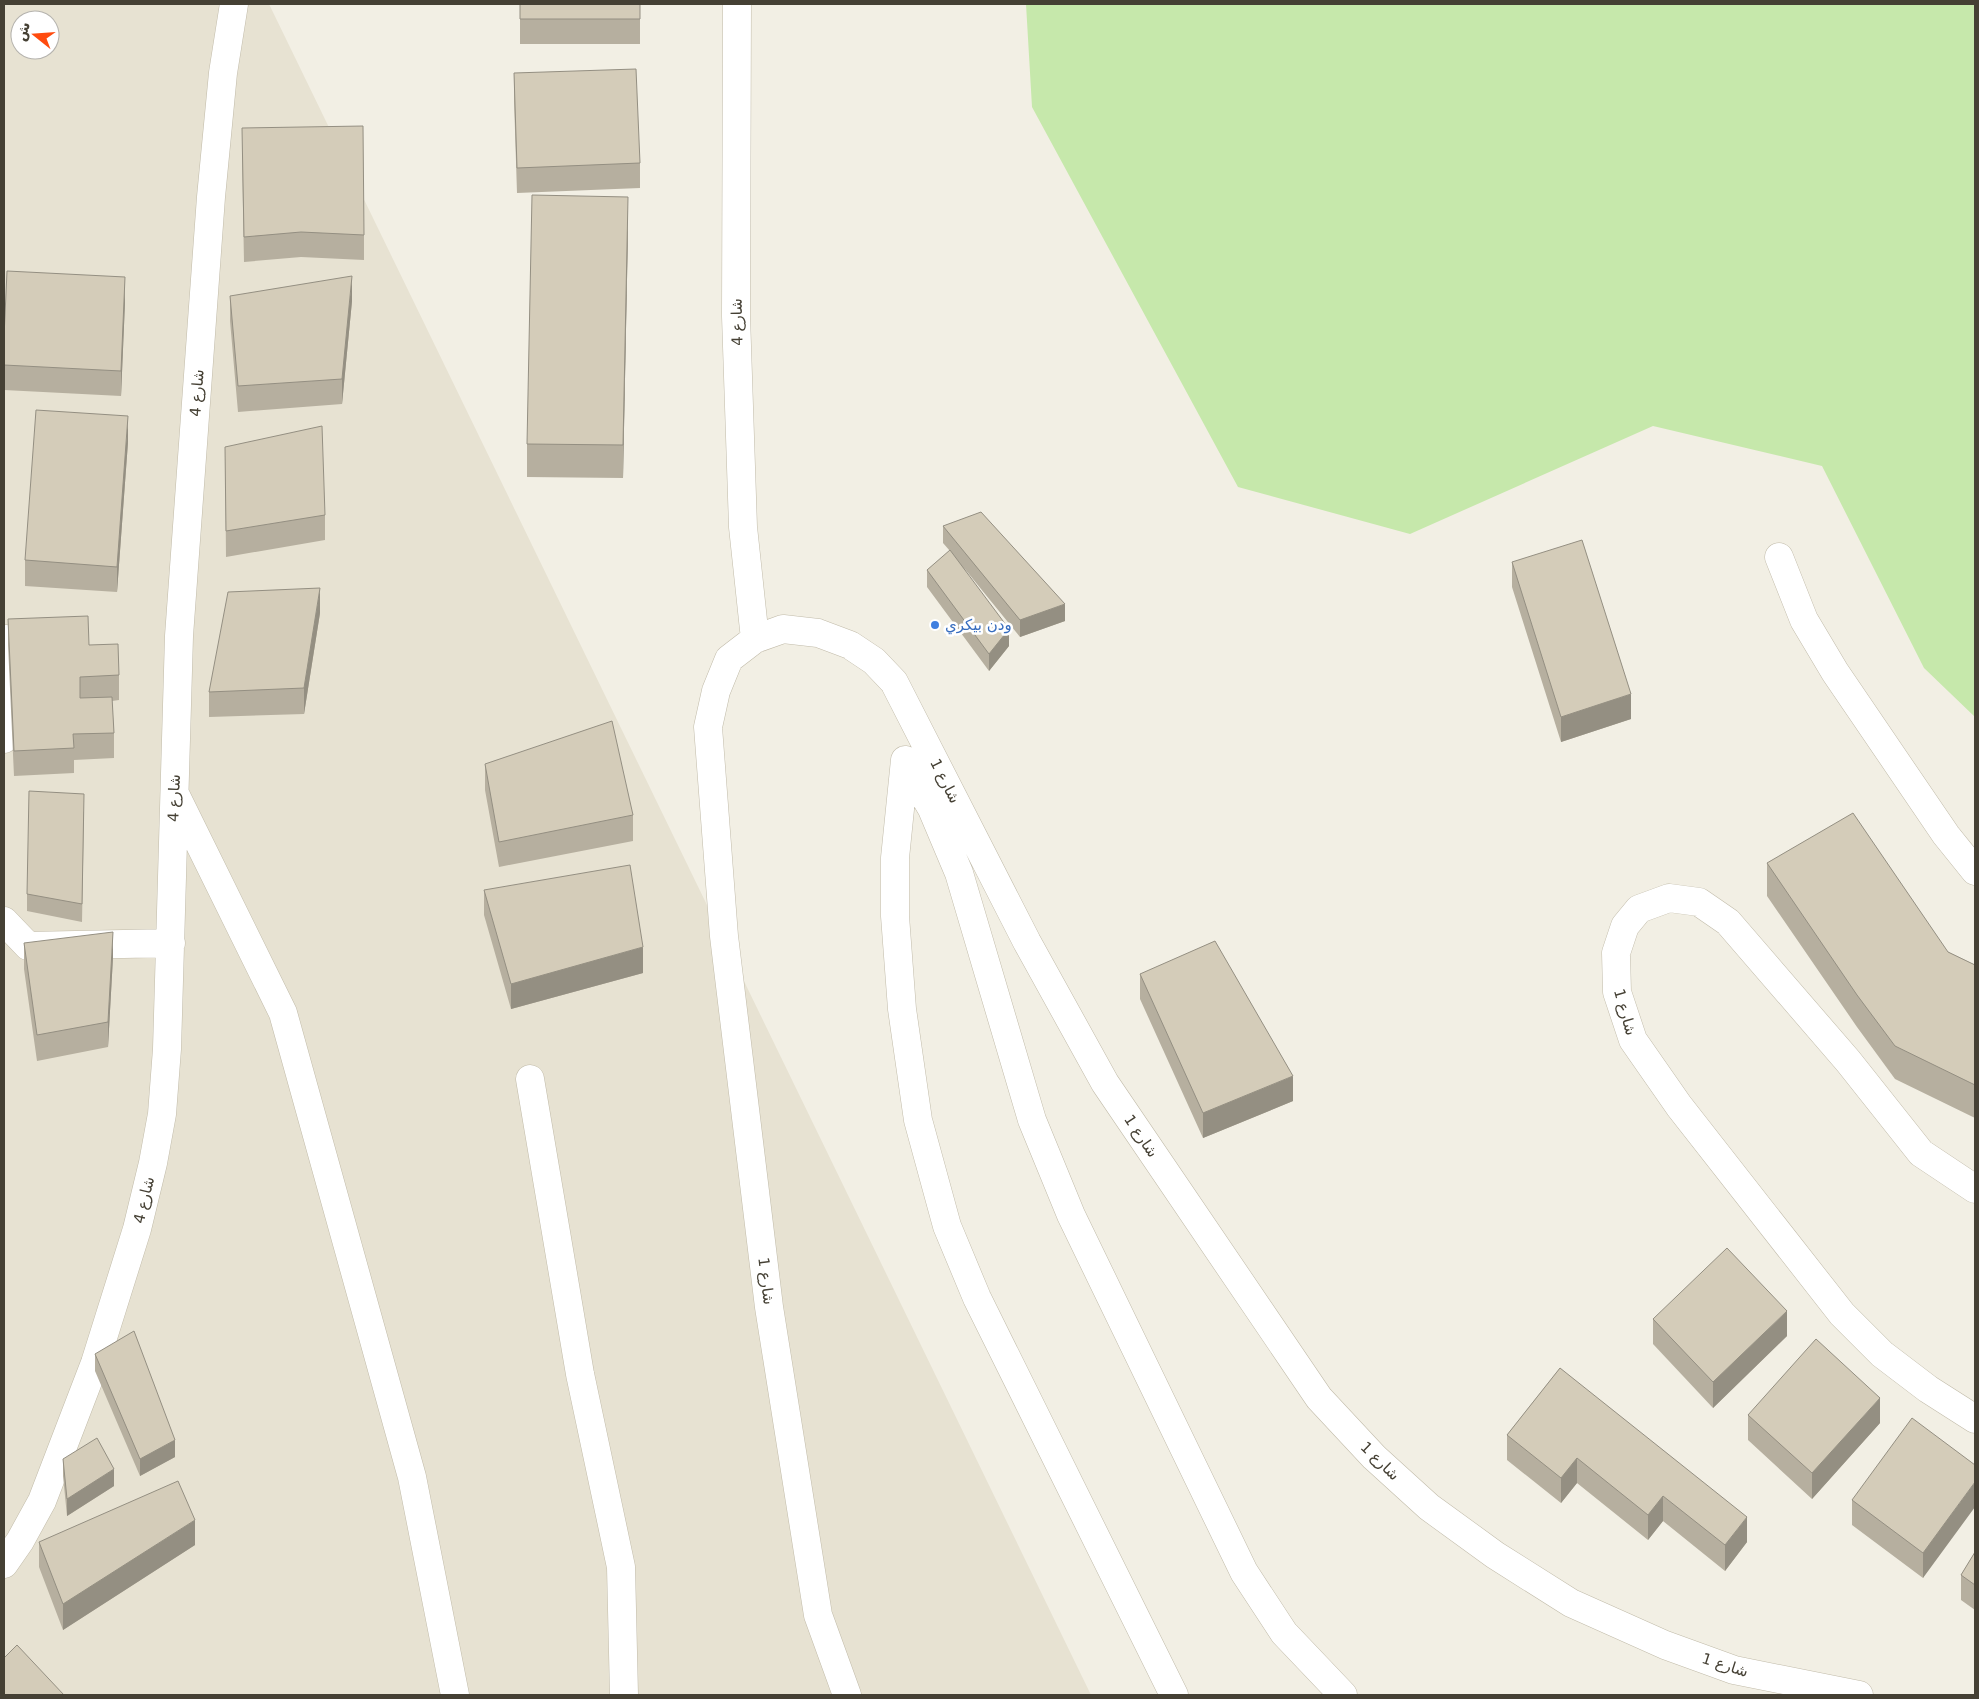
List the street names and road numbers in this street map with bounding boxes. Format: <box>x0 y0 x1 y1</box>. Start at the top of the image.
street label: شارع 4 <box>728 298 746 346</box>
street label: شارع 4 <box>186 369 208 417</box>
street label: شارع 1 <box>926 756 964 806</box>
street label: شارع 4 <box>164 774 184 822</box>
street label: شارع 1 <box>1610 987 1640 1037</box>
street label: شارع 1 <box>1120 1111 1162 1161</box>
street label: شارع 4 <box>130 1175 158 1225</box>
street label: شارع 1 <box>754 1256 778 1306</box>
street label: شارع 1 <box>1357 1438 1403 1484</box>
street label: شارع 1 <box>1700 1649 1750 1681</box>

